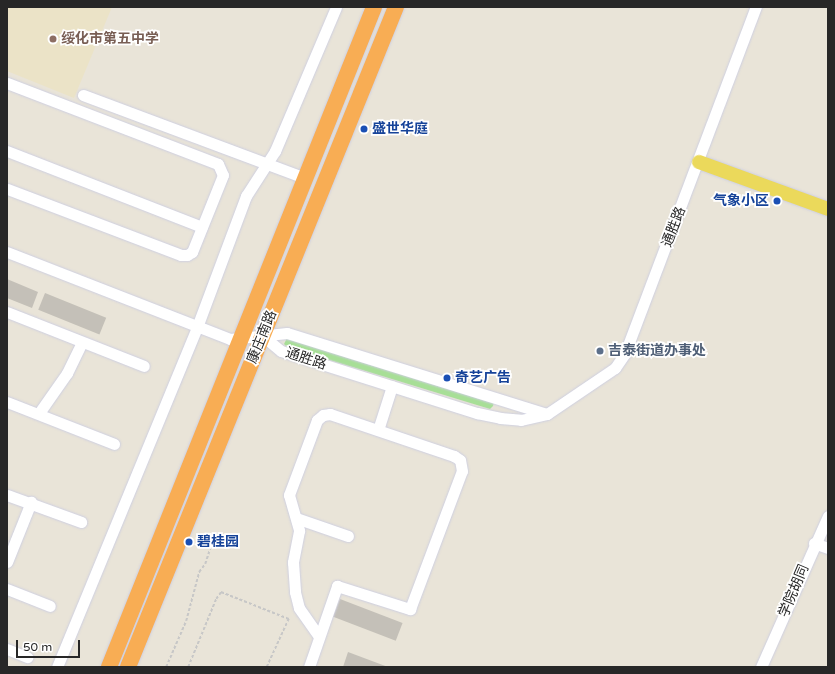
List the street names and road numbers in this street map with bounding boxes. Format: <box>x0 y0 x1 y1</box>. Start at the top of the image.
street label: 通胜路 <box>659 204 689 250</box>
street label: 康庄南路 <box>244 308 280 366</box>
street label: 通胜路 <box>283 345 329 373</box>
street label: 学院胡同 <box>775 562 813 620</box>

